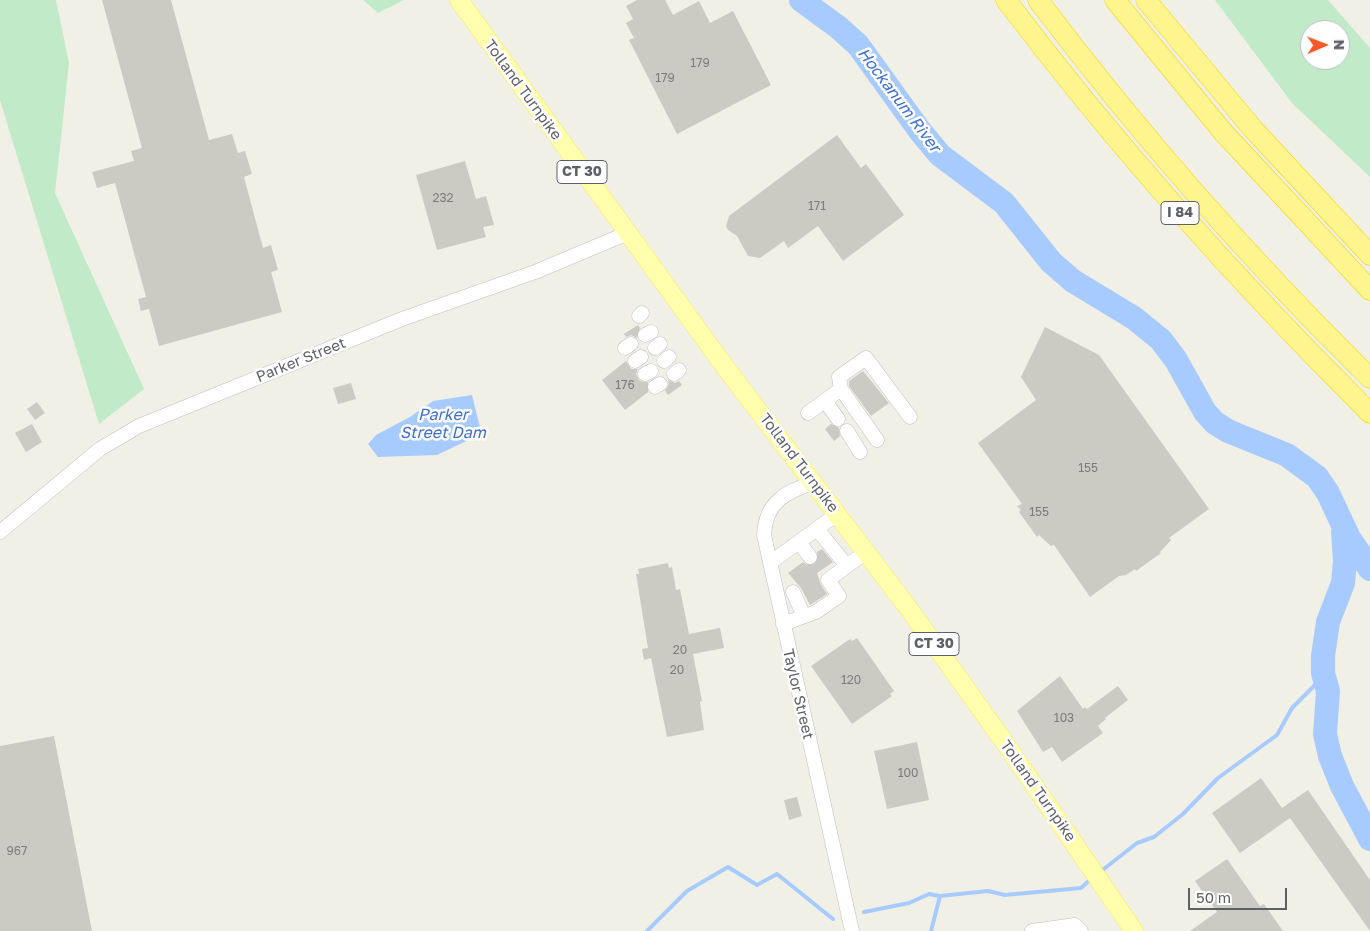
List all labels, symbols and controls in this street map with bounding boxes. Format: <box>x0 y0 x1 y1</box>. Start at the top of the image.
north arrow <box>1300 20 1350 70</box>
street label: Tolland Turnpike <box>481 36 565 144</box>
text: N <box>1331 39 1348 50</box>
water label: Hockanum River <box>854 44 944 156</box>
house number: 179 <box>690 56 710 70</box>
house number: 179 <box>655 71 675 85</box>
road number: CT 30 <box>557 160 607 183</box>
house number: 232 <box>433 191 453 205</box>
house number: 171 <box>808 199 826 213</box>
road number: I 84 <box>1161 202 1199 224</box>
street label: Parker Street <box>254 334 348 386</box>
house number: 176 <box>615 378 635 392</box>
water label: Parker Street Dam <box>400 405 486 443</box>
street label: Tolland Turnpike <box>756 410 842 516</box>
house number: 155 <box>1078 461 1098 475</box>
house number: 155 <box>1029 505 1049 519</box>
road number: CT 30 <box>909 633 959 656</box>
house number: 20 <box>673 643 687 657</box>
street label: Taylor Street <box>779 647 817 741</box>
house number: 20 <box>670 663 684 677</box>
house number: 120 <box>841 673 861 687</box>
house number: 103 <box>1054 711 1074 725</box>
street label: Tolland Turnpike <box>996 737 1080 845</box>
house number: 100 <box>898 766 918 780</box>
house number: 967 <box>7 844 27 858</box>
scale bar <box>1190 878 1289 910</box>
text: 50 m <box>1196 888 1231 906</box>

